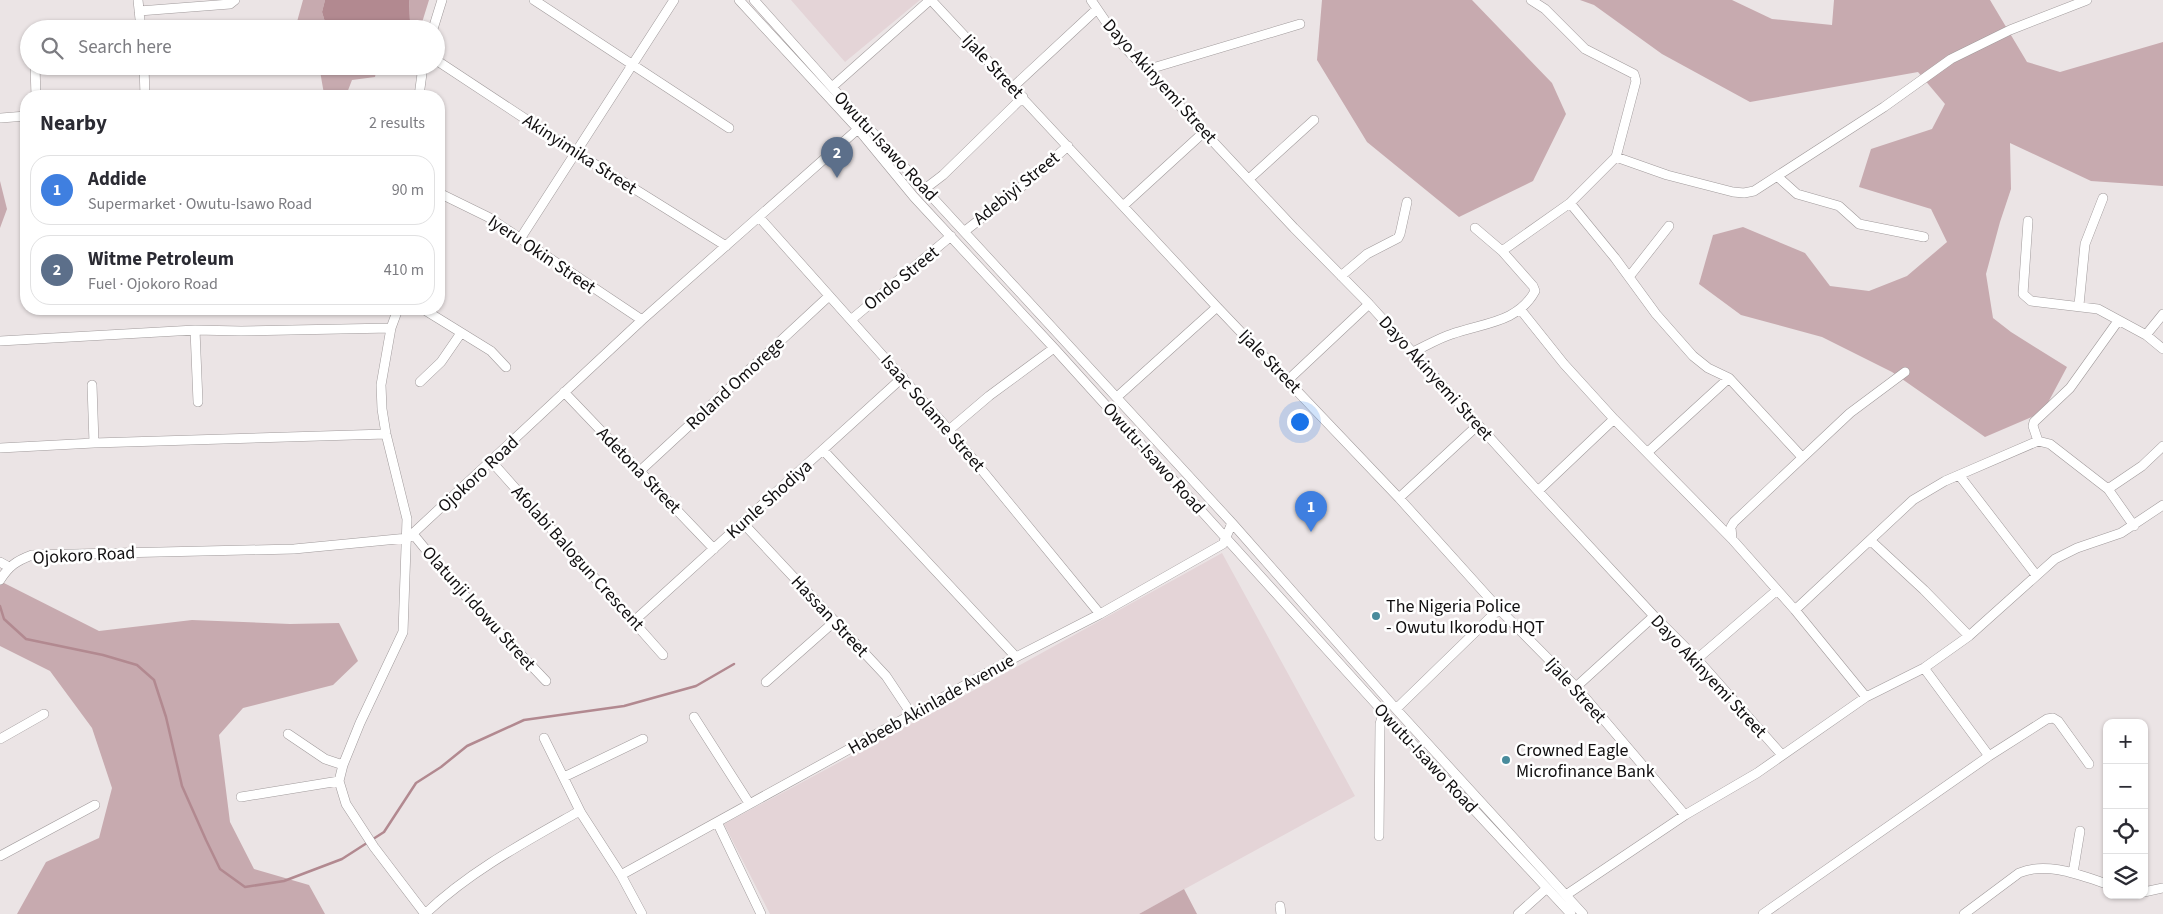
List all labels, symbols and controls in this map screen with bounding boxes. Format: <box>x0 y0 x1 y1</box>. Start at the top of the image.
street label: Dayo Akinyemi Street <box>1097 13 1222 149</box>
search box <box>20 20 445 75</box>
street label: Ijale Street <box>956 28 1029 104</box>
icon: search <box>38 34 66 62</box>
text: Search here <box>78 34 172 61</box>
street label: Owutu-Isawo Road <box>828 86 943 207</box>
text: Nearby <box>40 108 107 138</box>
street label: Akinyimika Street <box>518 108 642 201</box>
text: 2 results <box>369 112 425 134</box>
pin: 2 <box>821 137 853 178</box>
street label: Adebiyi Street <box>968 146 1065 231</box>
text: Addide <box>88 166 147 193</box>
text: 1 <box>53 179 61 201</box>
text: 90 m <box>392 179 424 201</box>
text: Supermarket · Owutu-Isawo Road <box>88 193 312 215</box>
street label: Iyeru Okin Street <box>483 209 601 300</box>
street label: Ondo Street <box>858 240 944 317</box>
text: Witme Petroleum <box>88 246 234 273</box>
text: 2 <box>53 259 61 281</box>
text: 410 m <box>384 259 424 281</box>
text: Fuel · Ojokoro Road <box>88 273 218 295</box>
street label: Dayo Akinyemi Street <box>1373 310 1498 446</box>
street label: Ijale Street <box>1233 324 1307 399</box>
street label: Roland Omorege <box>681 331 790 436</box>
street label: Isaac Solame Street <box>875 349 991 477</box>
street label: Owutu-Isawo Road <box>1097 397 1211 520</box>
your location <box>1287 409 1313 435</box>
street label: Adetona Street <box>591 421 686 519</box>
street label: Ojokoro Road <box>432 430 524 518</box>
street label: Kunle Shodiya <box>721 454 818 545</box>
street label: Afolabi Balogun Crescent <box>505 480 650 637</box>
pin: 1 <box>1295 491 1327 532</box>
street label: Ojokoro Road <box>32 540 136 571</box>
street label: Olatunji Idowu Street <box>416 541 541 676</box>
street label: Hassan Street <box>785 570 874 663</box>
place label: The Nigeria Police - Owutu Ikorodu HQT <box>1386 594 1545 640</box>
street label: Dayo Akinyemi Street <box>1645 609 1772 743</box>
marker: The Nigeria Police - Owutu Ikorodu HQT <box>1370 610 1382 622</box>
street label: Habeeb Akinlade Avenue <box>843 648 1019 761</box>
street label: Ijale Street <box>1539 652 1612 729</box>
street label: Owutu-Isawo Road <box>1368 698 1483 819</box>
map controls <box>2103 719 2148 899</box>
button: + <box>2103 719 2148 764</box>
place label: Crowned Eagle Microfinance Bank <box>1516 738 1655 784</box>
marker: Crowned Eagle Microfinance Bank <box>1500 754 1512 766</box>
button: − <box>2103 764 2148 809</box>
button: locate <box>2103 809 2148 854</box>
button: layers <box>2103 854 2148 899</box>

